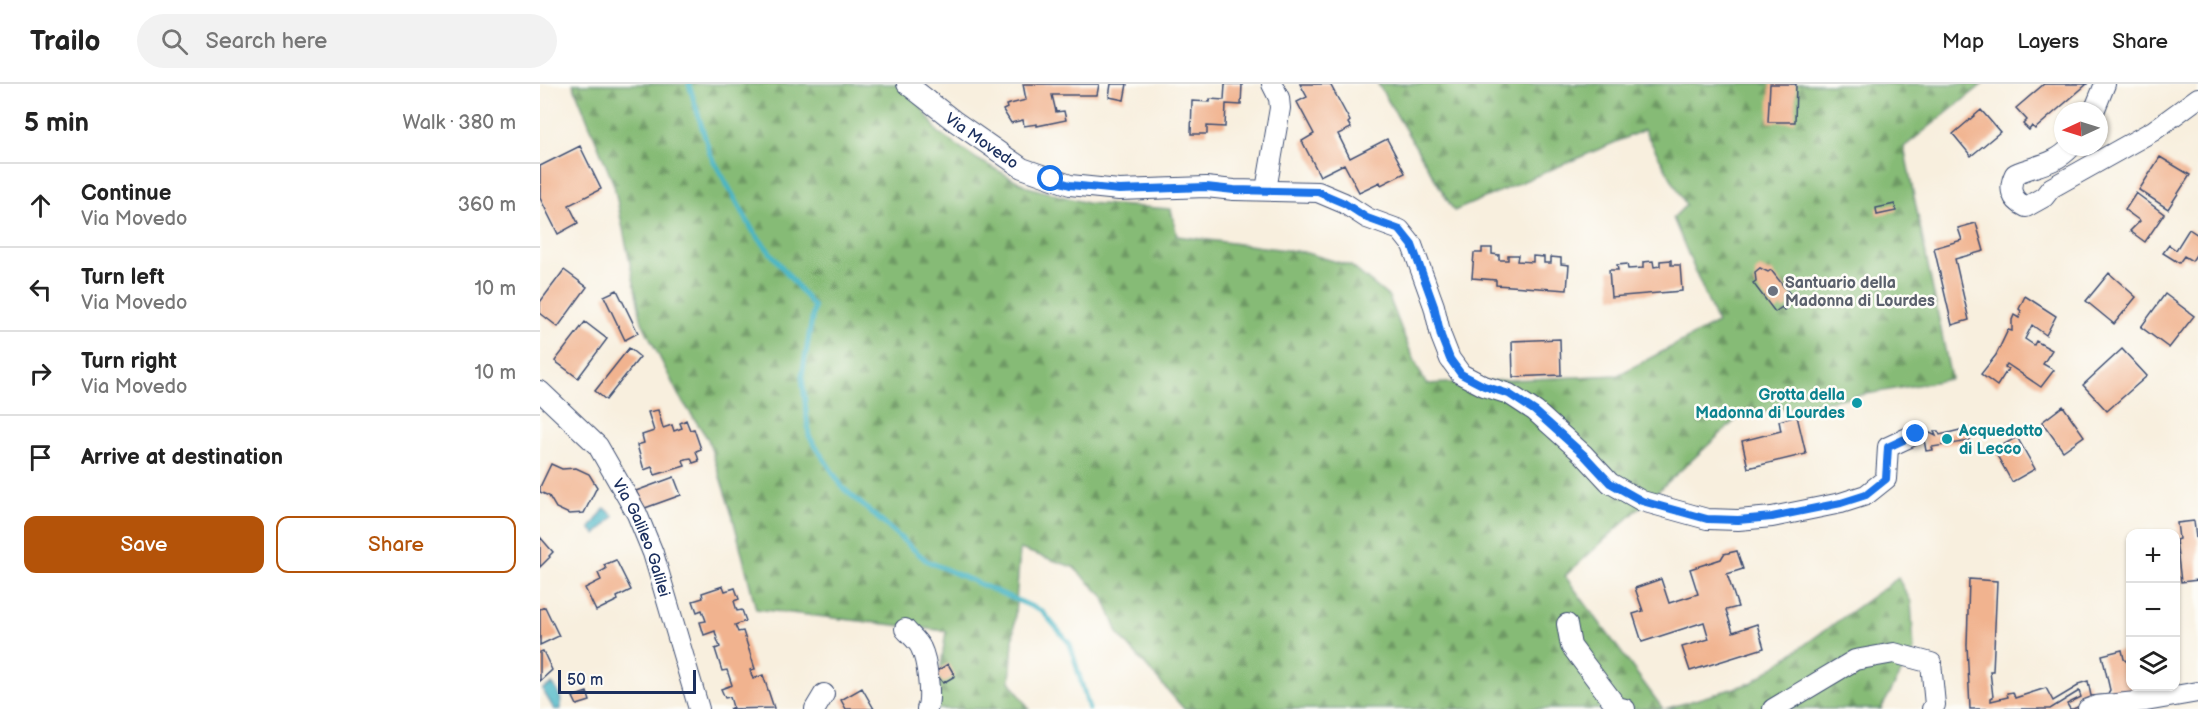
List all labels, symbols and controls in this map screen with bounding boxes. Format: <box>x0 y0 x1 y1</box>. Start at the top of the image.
search box <box>137 14 557 68</box>
text: Trailo <box>30 25 101 58</box>
icon: search <box>158 25 191 58</box>
text: Search here <box>206 28 327 55</box>
text: Map <box>1942 29 1984 54</box>
text: Layers <box>2017 29 2079 54</box>
text: Share <box>2112 29 2168 54</box>
north arrow <box>2054 102 2108 156</box>
text: 5 min <box>24 108 89 139</box>
street label: Via Movedo <box>941 109 1022 174</box>
text: Walk · 380 m <box>403 111 516 135</box>
route start <box>1037 165 1063 191</box>
text: Continue <box>81 180 171 207</box>
icon: ahead <box>24 189 57 222</box>
text: 360 m <box>458 193 516 217</box>
text: Via Movedo <box>81 207 187 231</box>
text: Turn left <box>81 264 165 291</box>
icon: left <box>24 273 57 306</box>
place label: Santuario della Madonna di Lourdes <box>1785 274 1935 311</box>
text: 10 m <box>475 277 516 301</box>
marker: Santuario della Madonna di Lourdes <box>1766 284 1780 298</box>
text: Via Movedo <box>81 291 187 315</box>
text: Turn right <box>81 348 177 375</box>
icon: right <box>24 357 57 390</box>
text: 10 m <box>475 361 516 385</box>
text: Via Movedo <box>81 375 187 399</box>
place label: Grotta della Madonna di Lourdes <box>1695 386 1845 423</box>
marker: Grotta della Madonna di Lourdes <box>1850 396 1864 410</box>
route end <box>1902 420 1928 446</box>
place label: Acquedotto di Lecco <box>1958 422 2043 459</box>
marker: Acquedotto di Lecco <box>1940 432 1954 446</box>
icon: arrive <box>24 441 57 474</box>
text: Arrive at destination <box>81 444 283 471</box>
street label: Via Galileo Galilei <box>608 475 673 599</box>
button: Save <box>24 516 264 573</box>
button: Share <box>276 516 516 573</box>
map controls <box>2126 529 2180 691</box>
button: + <box>2126 529 2180 583</box>
button: − <box>2126 583 2180 637</box>
button: layers <box>2126 637 2180 691</box>
scale bar <box>558 667 696 694</box>
text: 50 m <box>567 671 603 690</box>

